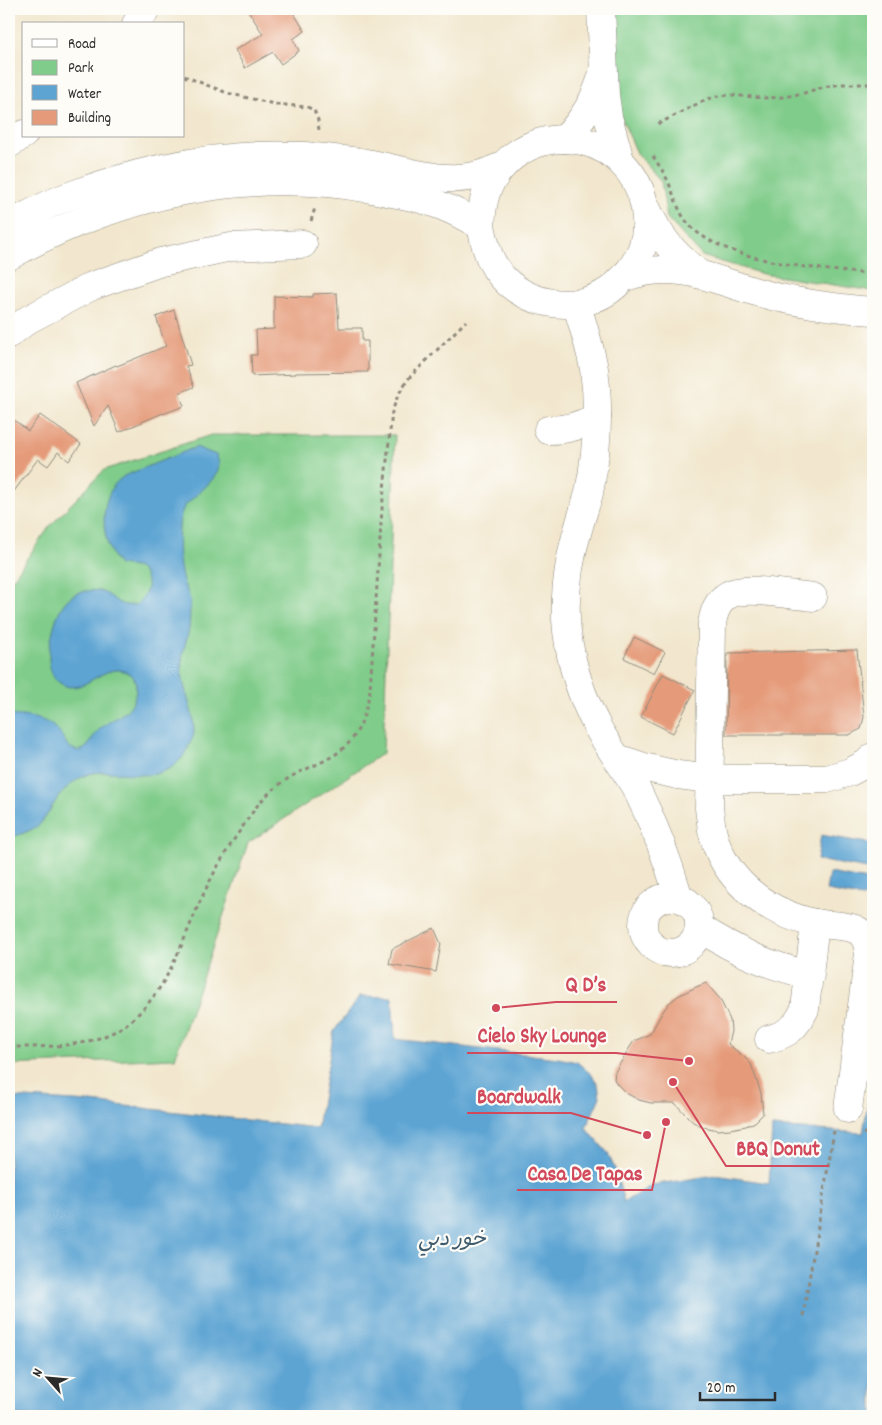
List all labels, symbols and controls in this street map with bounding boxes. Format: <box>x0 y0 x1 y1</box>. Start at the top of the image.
legend <box>22 22 185 138</box>
text: Road <box>68 34 96 56</box>
text: Park <box>68 58 94 80</box>
text: Water <box>68 84 102 106</box>
text: Building <box>68 108 111 130</box>
callout: Q D’s <box>556 966 617 1002</box>
text: Q D’s <box>566 972 607 1002</box>
callout: Cielo Sky Lounge <box>467 1017 616 1053</box>
text: Cielo Sky Lounge <box>478 1023 606 1053</box>
callout: Boardwalk <box>467 1077 571 1113</box>
text: Boardwalk <box>477 1084 561 1114</box>
callout: BBQ Donut <box>726 1130 829 1166</box>
text: BBQ Donut <box>736 1136 820 1166</box>
callout: Casa De Tapas <box>517 1154 652 1190</box>
text: Casa De Tapas <box>527 1161 643 1191</box>
water label: خور دبي <box>418 1226 486 1256</box>
north arrow <box>22 1352 72 1402</box>
text: N <box>28 1365 49 1381</box>
scale bar <box>700 1370 774 1402</box>
text: 20 m <box>707 1378 735 1400</box>

